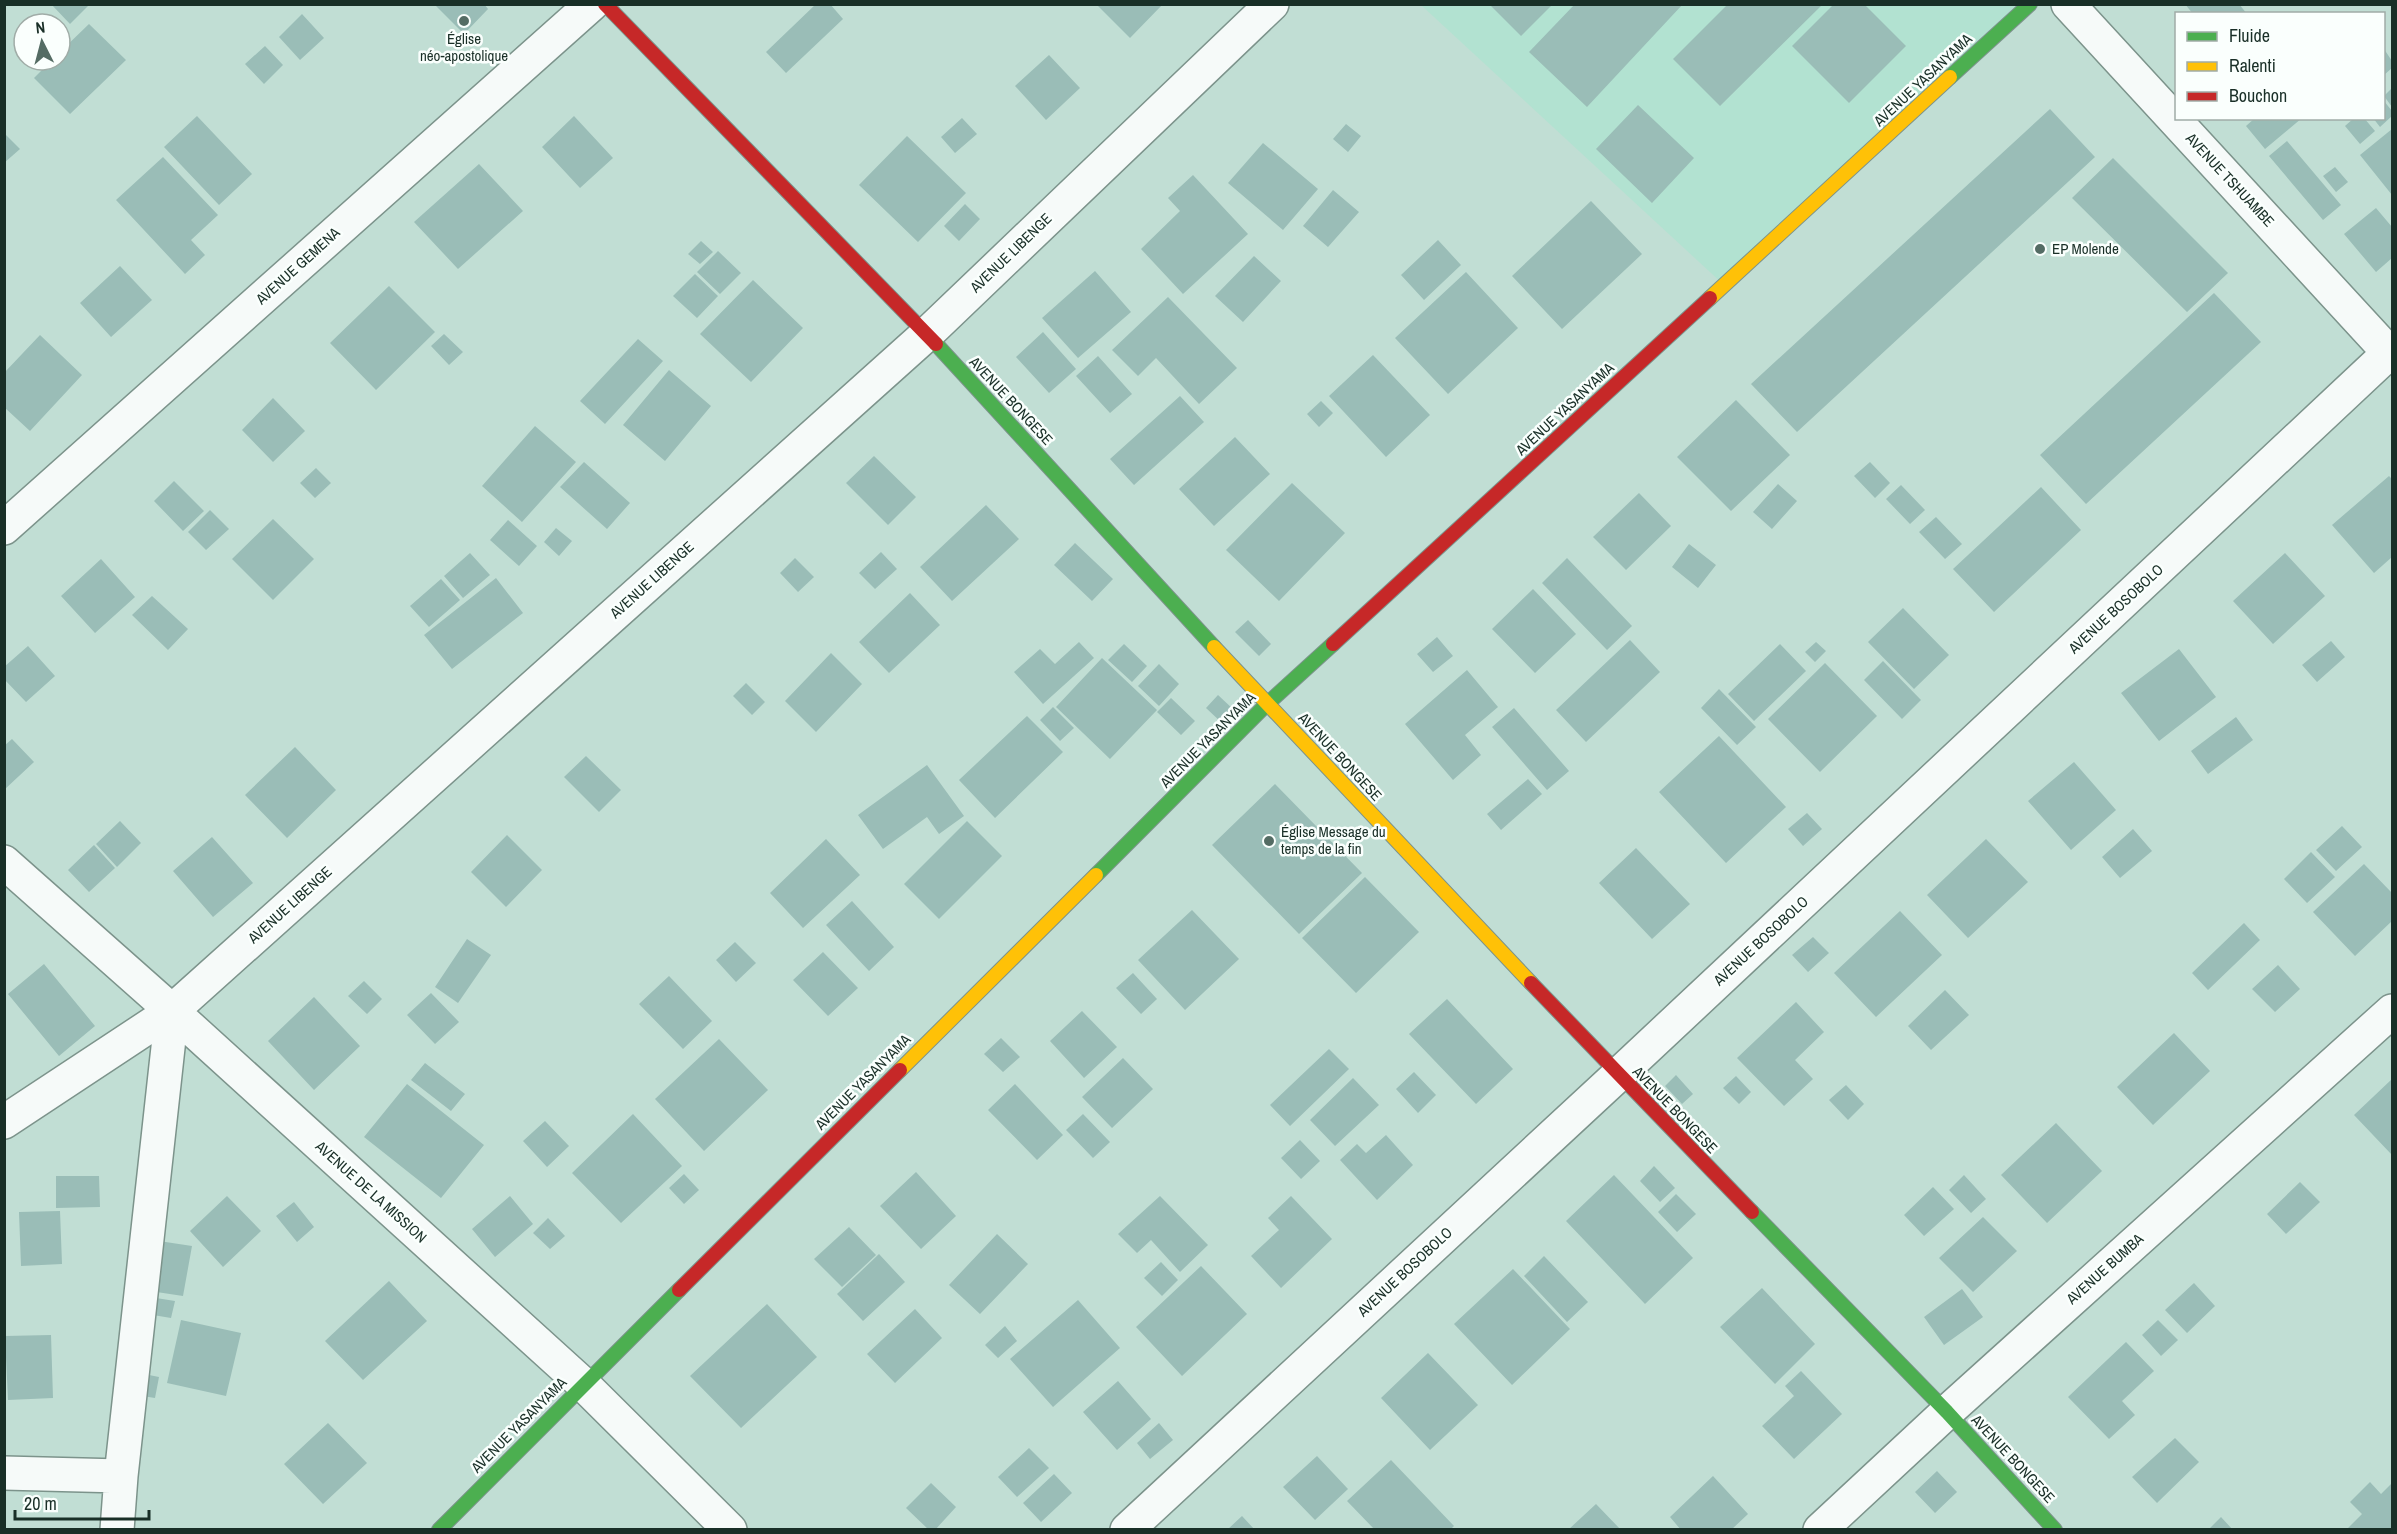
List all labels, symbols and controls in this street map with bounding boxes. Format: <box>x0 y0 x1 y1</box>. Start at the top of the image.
north arrow <box>12 12 72 72</box>
legend <box>2175 12 2385 120</box>
marker: Église néo-apostolique <box>457 14 471 28</box>
text: N <box>35 16 46 39</box>
text: Fluide <box>2229 23 2270 48</box>
place label: Église néo-apostolique <box>420 28 508 66</box>
street label: AVENUE YASANYAMA <box>1868 28 1977 132</box>
text: Ralenti <box>2229 53 2276 78</box>
text: Bouchon <box>2229 83 2287 108</box>
street label: AVENUE TSHUAMBE <box>2181 127 2279 231</box>
street label: AVENUE LIBENGE <box>964 208 1056 298</box>
street label: AVENUE GEMENA <box>250 222 345 310</box>
place label: EP Molende <box>2052 238 2119 259</box>
marker: EP Molende <box>2033 242 2047 256</box>
street label: AVENUE BONGESE <box>964 351 1058 449</box>
street label: AVENUE YASANYAMA <box>1510 357 1619 461</box>
street label: AVENUE LIBENGE <box>604 536 698 624</box>
street label: AVENUE BOSOBOLO <box>2063 559 2168 659</box>
street label: AVENUE YASANYAMA <box>1154 687 1261 793</box>
street label: AVENUE BONGESE <box>1293 707 1387 805</box>
place label: Église Message du temps de la fin <box>1281 821 1386 859</box>
marker: Église Message du temps de la fin <box>1262 834 1276 848</box>
street label: AVENUE LIBENGE <box>242 861 336 949</box>
street label: AVENUE BOSOBOLO <box>1708 891 1813 991</box>
street label: AVENUE YASANYAMA <box>809 1029 916 1135</box>
street label: AVENUE BONGESE <box>1628 1061 1722 1158</box>
street label: AVENUE DE LA MISSION <box>310 1135 432 1247</box>
street label: AVENUE BOSOBOLO <box>1352 1222 1457 1322</box>
street label: AVENUE BUMBA <box>2061 1228 2148 1310</box>
street label: AVENUE YASANYAMA <box>465 1372 572 1478</box>
street label: AVENUE BONGESE <box>1966 1409 2060 1507</box>
scale bar <box>15 1483 148 1521</box>
text: 20 m <box>24 1491 57 1516</box>

